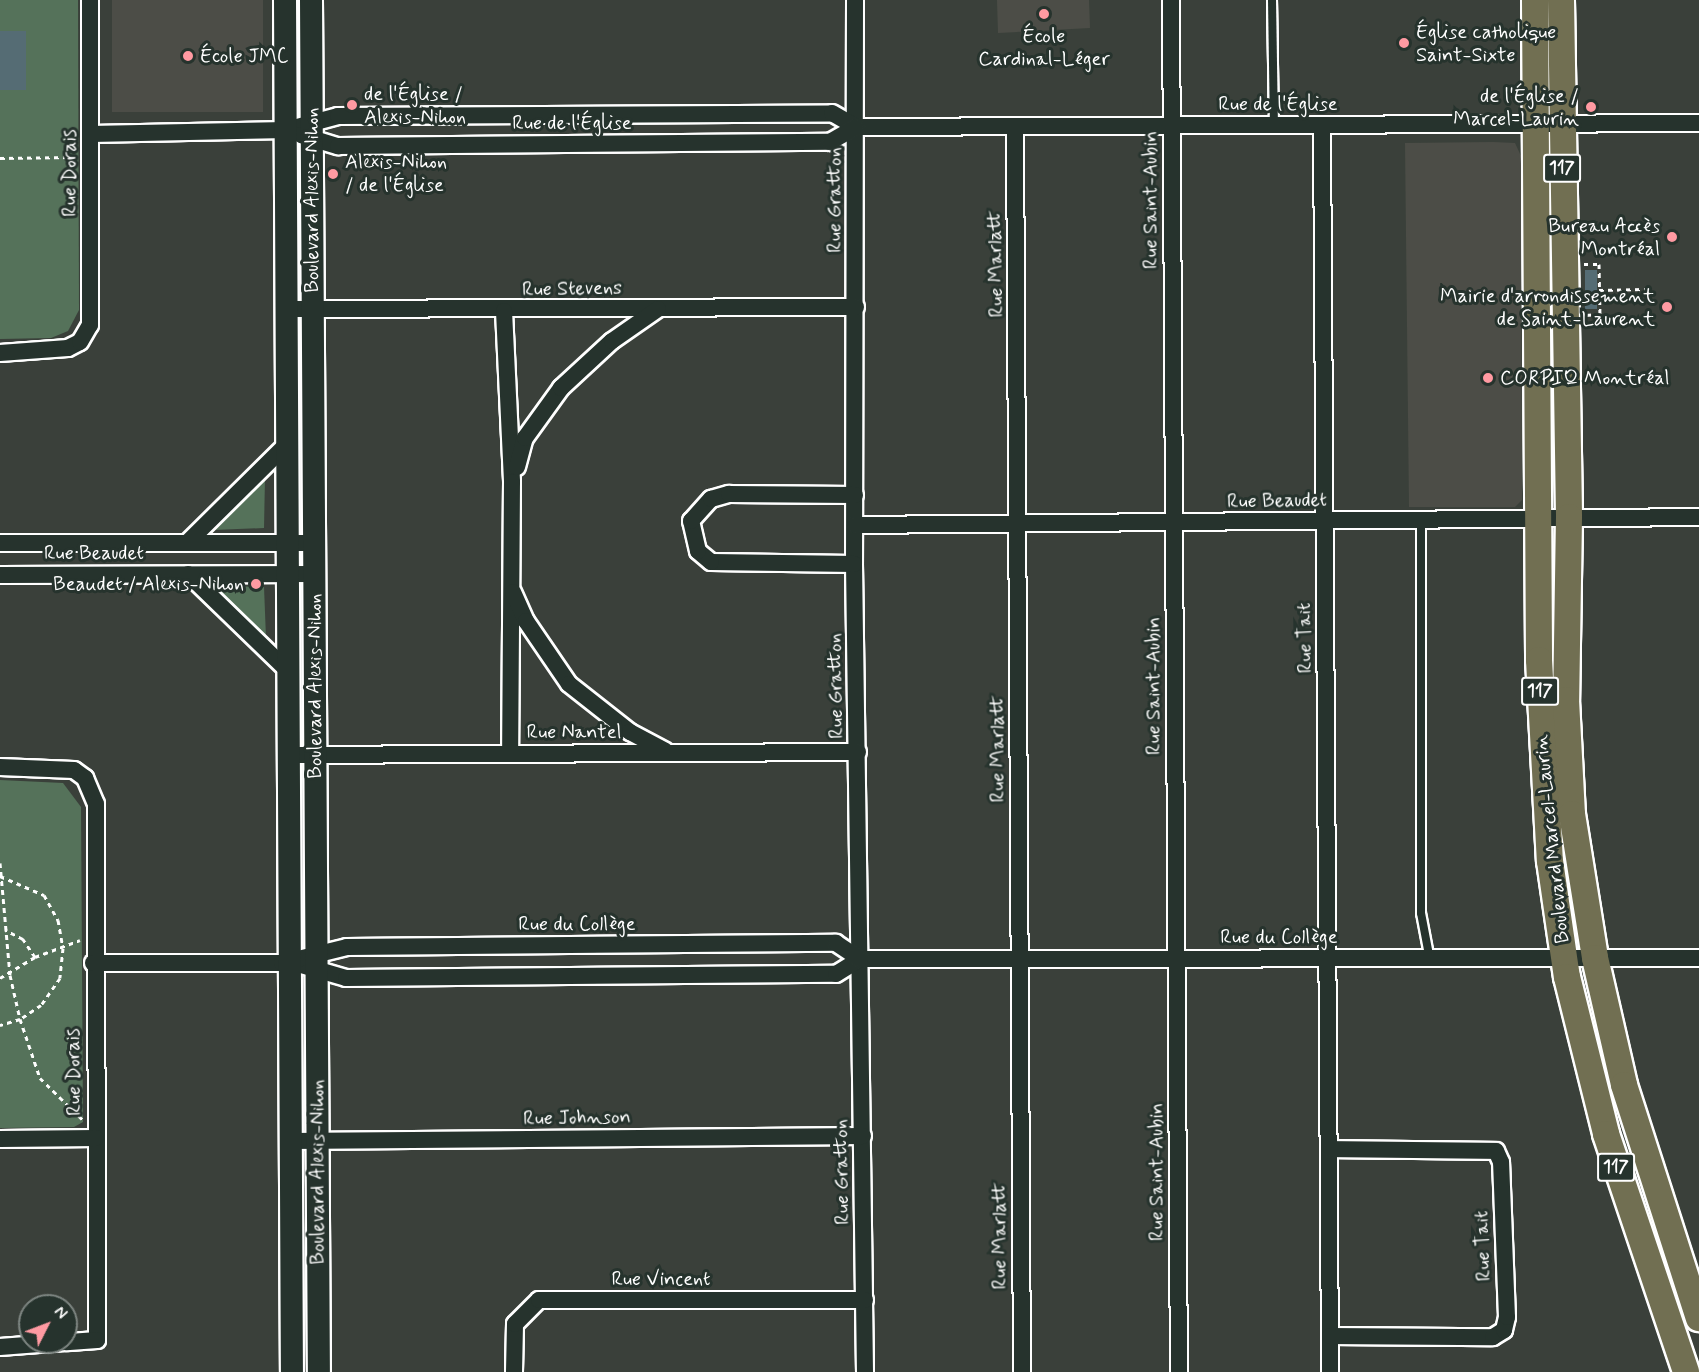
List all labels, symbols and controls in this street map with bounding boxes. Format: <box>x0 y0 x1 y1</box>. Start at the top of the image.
marker: École Cardinal-Léger <box>1037 7 1051 21</box>
place label: Église catholique Saint-Sixte <box>1416 20 1556 67</box>
place label: École Cardinal-Léger <box>978 24 1110 71</box>
marker: Église catholique Saint-Sixte <box>1397 36 1411 50</box>
place label: École JMC <box>200 44 291 68</box>
marker: École JMC <box>181 49 195 63</box>
place label: de l'Église / Alexis-Nihon <box>364 82 466 129</box>
place label: de l'Église / Marcel-Laurin <box>1453 84 1579 131</box>
street label: Rue de l'Église <box>1218 92 1338 116</box>
marker: de l'Église / Alexis-Nihon <box>345 98 359 112</box>
marker: de l'Église / Marcel-Laurin <box>1584 100 1598 114</box>
street label: Boulevard Alexis-Nihon <box>300 107 324 293</box>
street label: Rue de l'Église <box>512 111 632 135</box>
street label: Rue Dorais <box>58 129 82 217</box>
street label: Rue Saint-Aubin <box>1139 132 1163 268</box>
street label: Rue Gratton <box>823 148 847 252</box>
place label: Alexis-Nihon / de l'Église <box>345 150 447 197</box>
road number: 117 <box>1542 153 1582 183</box>
marker: Alexis-Nihon / de l'Église <box>326 167 340 181</box>
street label: Rue Marlatt <box>983 211 1009 317</box>
place label: Bureau Accès Montréal <box>1548 214 1660 261</box>
marker: Bureau Accès Montréal <box>1665 230 1679 244</box>
street label: Rue Stevens <box>522 276 622 302</box>
place label: Mairie d'arrondissement de Saint-Laurent <box>1440 284 1655 331</box>
marker: Mairie d'arrondissement de Saint-Laurent <box>1660 300 1674 314</box>
place label: CORPIQ Montréal <box>1500 366 1663 390</box>
marker: CORPIQ Montréal <box>1481 371 1495 385</box>
street label: Rue Beaudet <box>1225 488 1329 514</box>
street label: Rue Beaudet <box>42 541 146 565</box>
place label: Beaudet / Alexis-Nihon <box>53 572 244 596</box>
marker: Beaudet / Alexis-Nihon <box>249 577 263 591</box>
street label: Boulevard Alexis-Nihon <box>303 593 327 779</box>
street label: Rue Tait <box>1292 605 1318 671</box>
street label: Rue Saint-Aubin <box>1142 618 1166 754</box>
street label: Rue Gratton <box>823 633 849 739</box>
road number: 117 <box>1520 676 1560 706</box>
street label: Rue Marlatt <box>986 697 1010 801</box>
street label: Rue Nantel <box>527 720 621 744</box>
street label: Boulevard Marcel-Laurin <box>1529 733 1575 945</box>
street label: Rue du Collège <box>518 912 636 936</box>
street label: Rue du Collège <box>1220 925 1338 949</box>
street label: Rue Dorais <box>61 1028 87 1116</box>
street label: Boulevard Alexis-Nihon <box>306 1079 330 1265</box>
street label: Rue Saint-Aubin <box>1145 1104 1169 1240</box>
street label: Rue Johnson <box>523 1105 631 1131</box>
street label: Rue Gratton <box>829 1119 855 1225</box>
road number: 117 <box>1596 1152 1636 1182</box>
street label: Rue Marlatt <box>988 1184 1012 1288</box>
street label: Rue Tait <box>1470 1212 1496 1280</box>
street label: Rue Vincent <box>612 1267 710 1291</box>
north arrow <box>18 1294 78 1354</box>
text: N <box>49 1302 72 1324</box>

